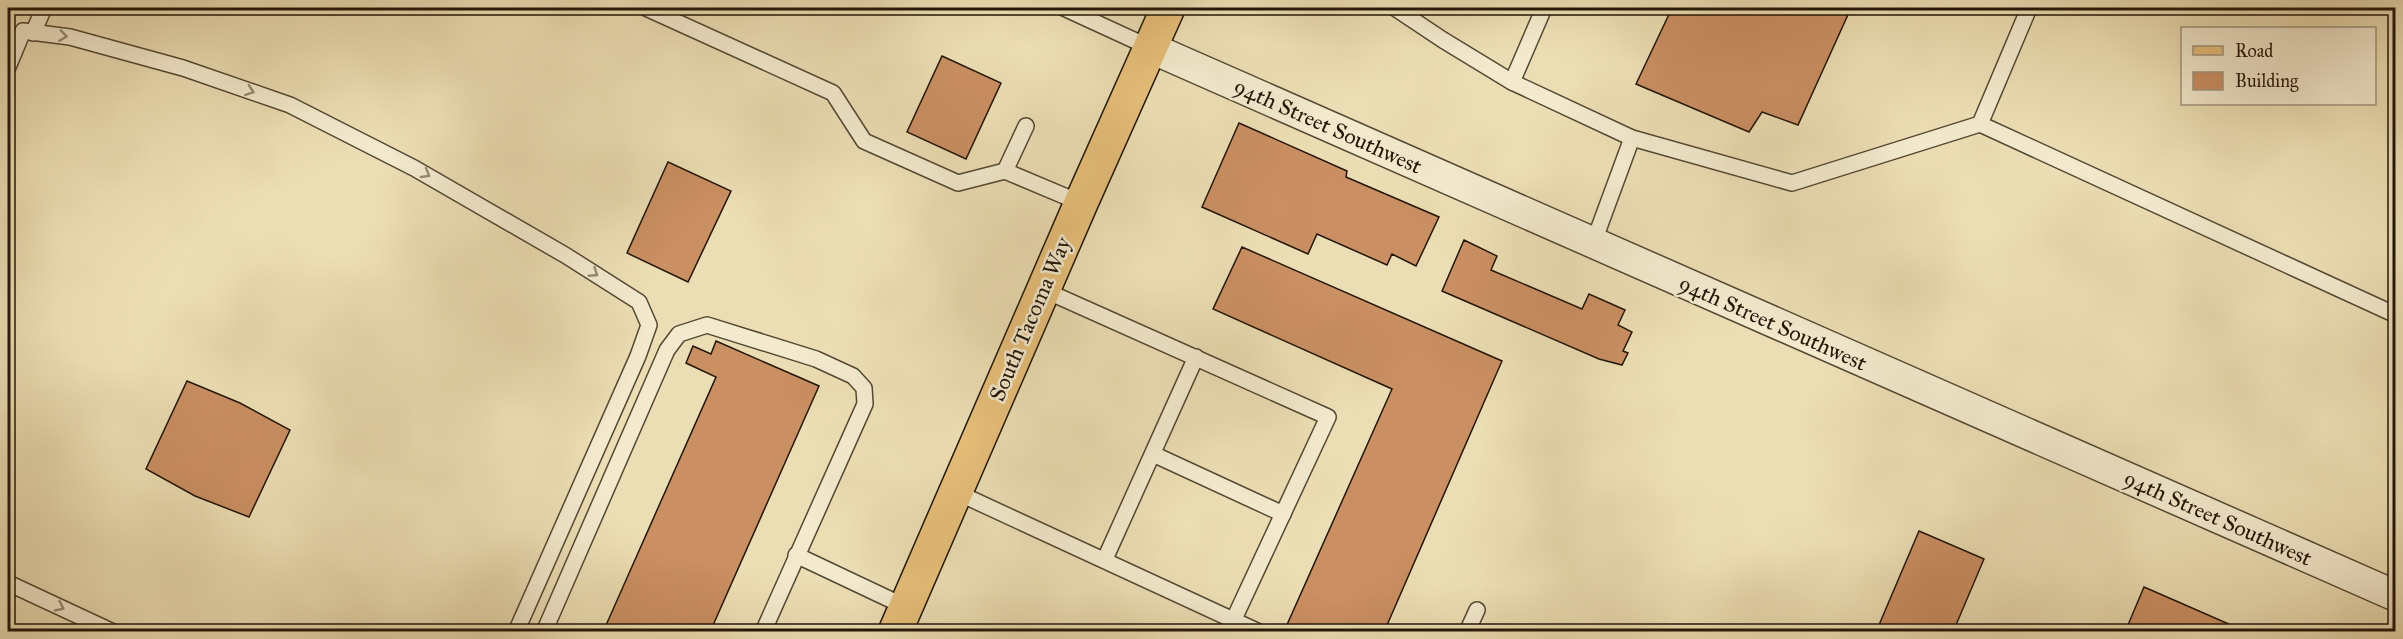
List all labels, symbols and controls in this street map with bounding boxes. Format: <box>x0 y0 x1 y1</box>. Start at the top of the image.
legend <box>2181 27 2376 105</box>
one-way arrow <box>59 30 68 42</box>
text: Road <box>2235 40 2273 62</box>
text: Building <box>2235 70 2299 93</box>
street label: 94th Street Southwest <box>1230 72 1426 180</box>
one-way arrow <box>244 84 255 97</box>
one-way arrow <box>420 167 430 179</box>
street label: South Tacoma Way <box>983 232 1077 405</box>
one-way arrow <box>587 266 598 277</box>
street label: 94th Street Southwest <box>1675 269 1871 377</box>
street label: 94th Street Southwest <box>2120 464 2316 572</box>
one-way arrow <box>54 600 65 612</box>

